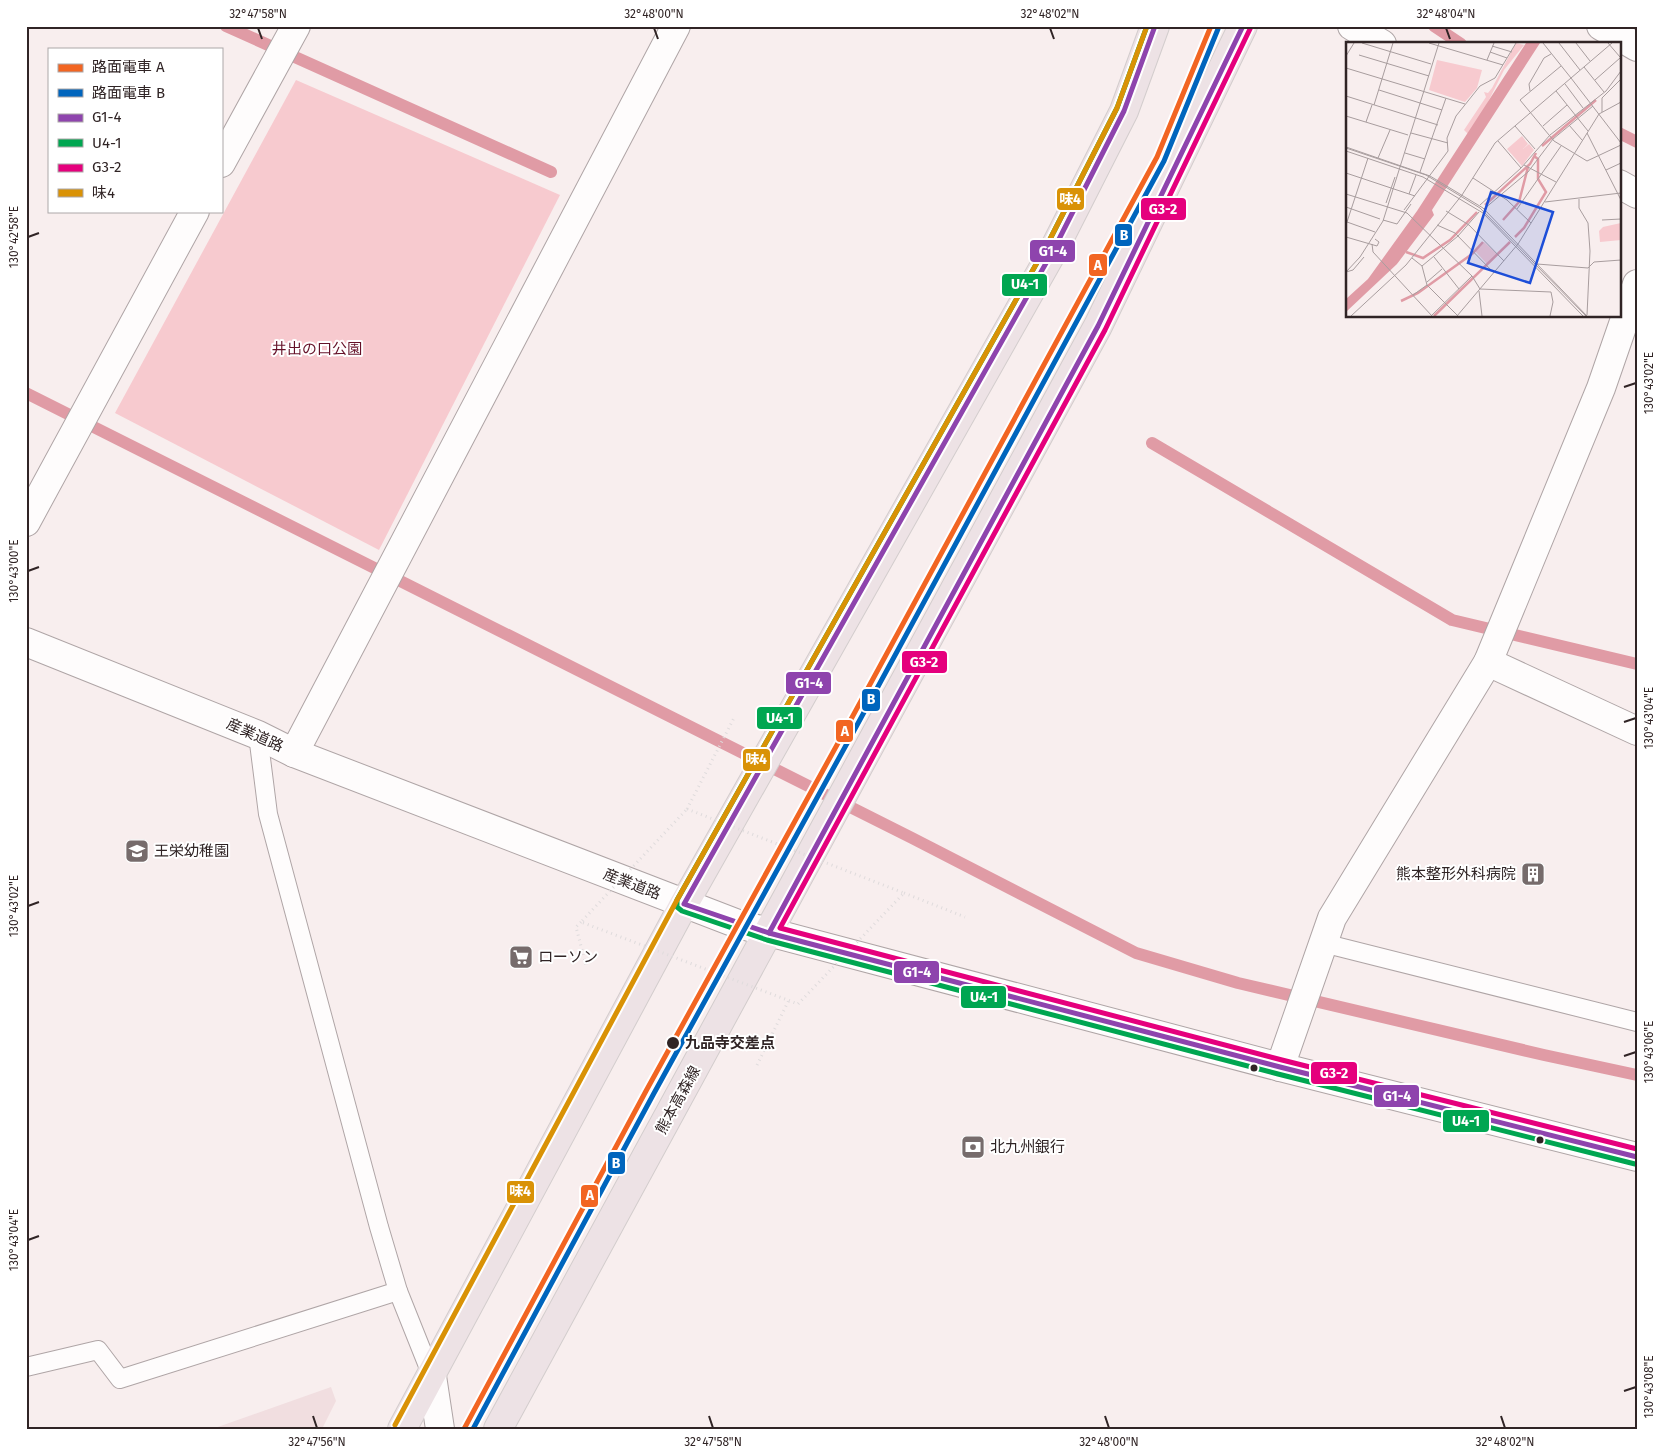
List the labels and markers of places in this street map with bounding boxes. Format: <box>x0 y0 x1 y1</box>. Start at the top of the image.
school or university icon: 王栄幼稚園 <box>124 838 150 864</box>
place label: 王栄幼稚園 <box>154 842 229 860</box>
building icon: 熊本整形外科病院 <box>1520 861 1546 887</box>
place label: 熊本整形外科病院 <box>1396 865 1516 883</box>
supermarket icon: ローソン <box>508 944 534 970</box>
place label: ローソン <box>538 948 598 966</box>
place label: 九品寺交差点 <box>685 1034 775 1052</box>
marker: 九品寺交差点 <box>665 1035 681 1051</box>
unlabelled marker <box>1249 1063 1259 1073</box>
bank icon: 北九州銀行 <box>960 1134 986 1160</box>
unlabelled marker <box>1535 1135 1545 1145</box>
place label: 北九州銀行 <box>990 1138 1065 1156</box>

